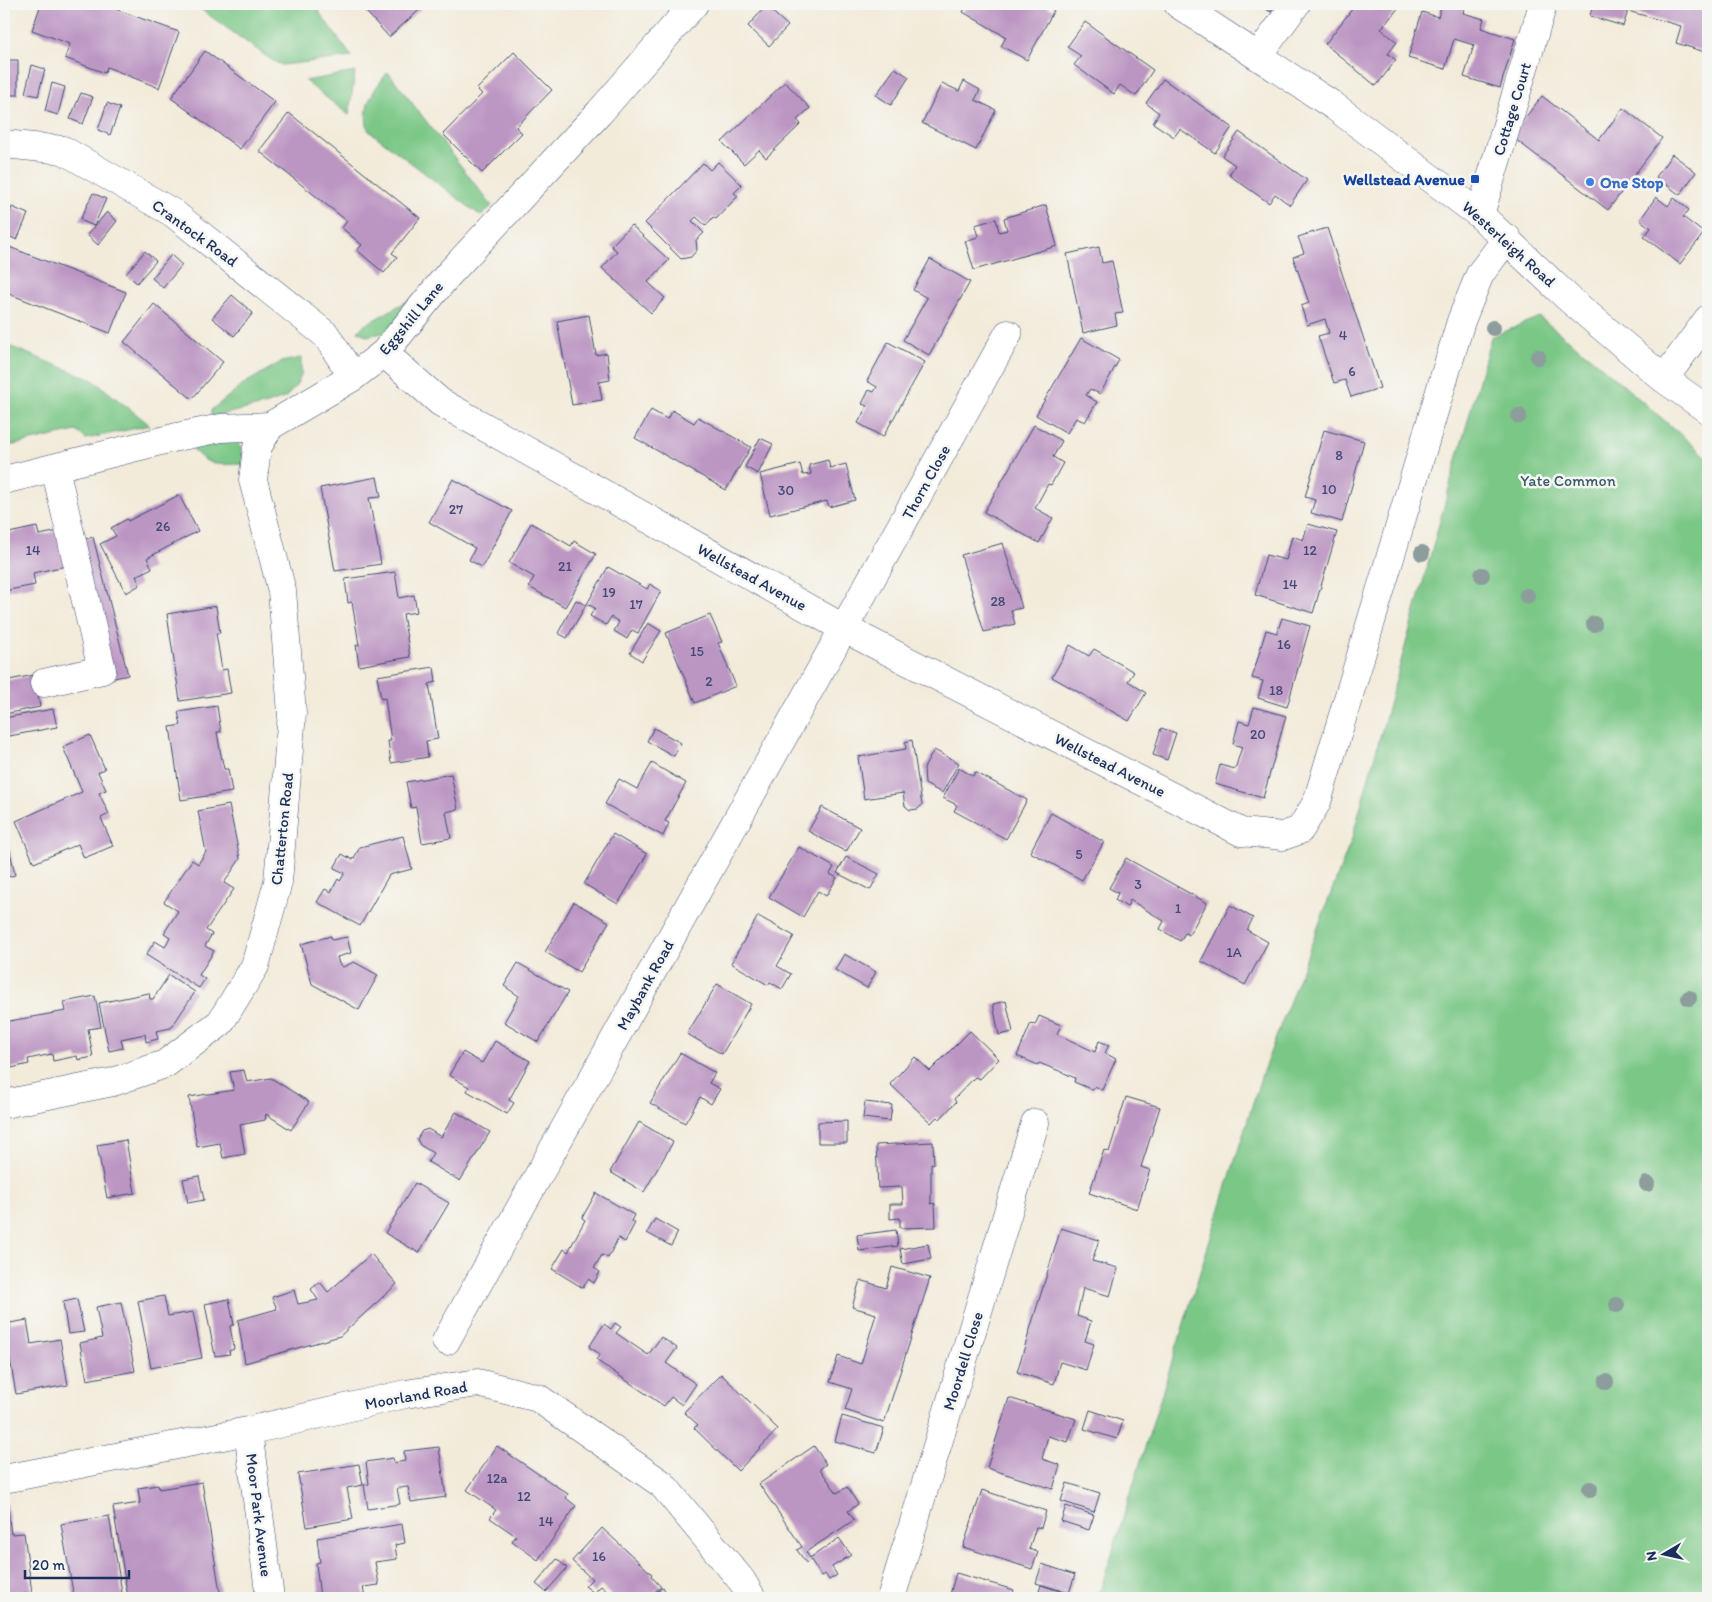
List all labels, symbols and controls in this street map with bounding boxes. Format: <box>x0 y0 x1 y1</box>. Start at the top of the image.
street label: Cottage Court <box>1489 60 1535 158</box>
place label: Wellstead Avenue <box>1343 170 1465 189</box>
marker: Wellstead Avenue <box>1469 173 1481 185</box>
place label: One Stop <box>1600 173 1664 193</box>
marker: One Stop <box>1584 176 1596 188</box>
street label: Crantock Road <box>148 195 242 271</box>
street label: Westerleigh Road <box>1458 197 1560 291</box>
street label: Eggshill Lane <box>375 277 448 359</box>
house number: 4 <box>1339 327 1348 344</box>
house number: 6 <box>1348 363 1356 380</box>
street label: Thorn Close <box>898 441 954 523</box>
house number: 8 <box>1335 447 1343 464</box>
park label: Yate Common <box>1520 471 1616 490</box>
house number: 10 <box>1321 481 1337 498</box>
house number: 30 <box>778 482 794 499</box>
house number: 27 <box>449 501 463 518</box>
house number: 26 <box>156 518 170 535</box>
street label: Wellstead Avenue <box>694 539 810 615</box>
house number: 14 <box>26 542 41 559</box>
house number: 12 <box>1303 542 1318 559</box>
house number: 21 <box>558 558 572 575</box>
house number: 14 <box>1283 576 1298 593</box>
house number: 19 <box>602 584 616 601</box>
house number: 28 <box>990 593 1006 610</box>
house number: 17 <box>629 596 643 613</box>
house number: 16 <box>1277 636 1291 653</box>
house number: 15 <box>690 643 704 660</box>
house number: 2 <box>705 673 713 690</box>
house number: 18 <box>1269 682 1283 699</box>
house number: 20 <box>1250 726 1266 743</box>
street label: Wellstead Avenue <box>1051 729 1169 801</box>
street label: Chatterton Road <box>267 771 297 886</box>
house number: 5 <box>1075 846 1083 863</box>
house number: 3 <box>1134 876 1142 893</box>
house number: 1 <box>1175 900 1182 917</box>
street label: Maybank Road <box>612 936 678 1033</box>
house number: 1A <box>1226 944 1242 961</box>
street label: Moordell Close <box>939 1309 987 1413</box>
street label: Moorland Road <box>363 1377 469 1413</box>
street label: Moor Park Avenue <box>242 1452 276 1578</box>
house number: 12a <box>486 1470 508 1487</box>
house number: 12 <box>517 1488 532 1505</box>
house number: 14 <box>539 1513 554 1530</box>
north arrow <box>1640 1530 1690 1580</box>
scale bar <box>25 1547 129 1579</box>
house number: 16 <box>592 1548 606 1565</box>
text: N <box>1643 1550 1661 1562</box>
text: 20 m <box>32 1556 66 1574</box>

